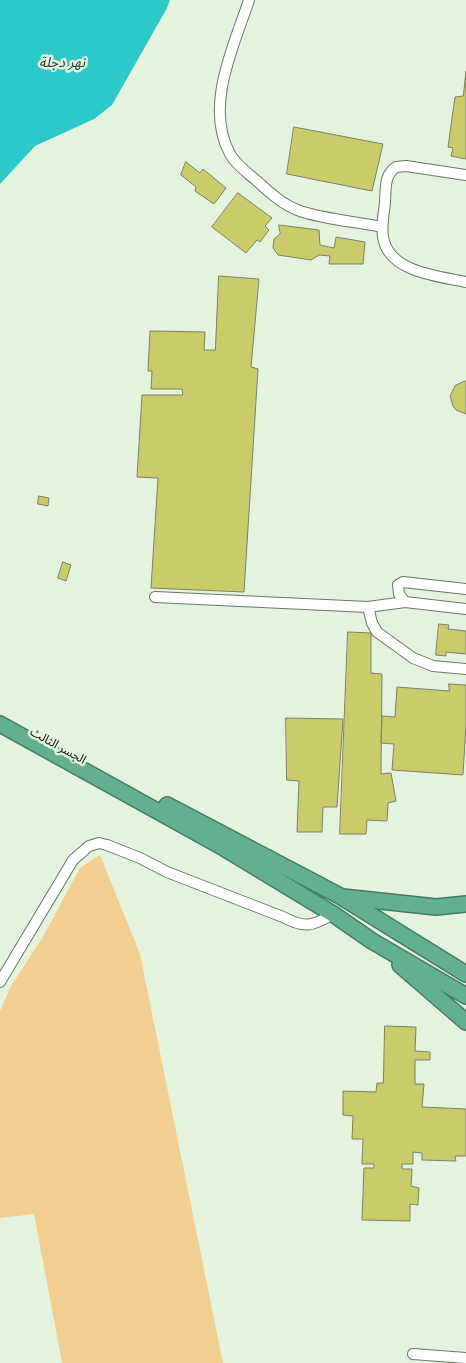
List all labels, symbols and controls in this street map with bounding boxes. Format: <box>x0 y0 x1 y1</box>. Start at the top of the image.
water label: نهر دجلة <box>39 55 85 71</box>
street label: الجسر الثالث <box>28 725 88 767</box>

